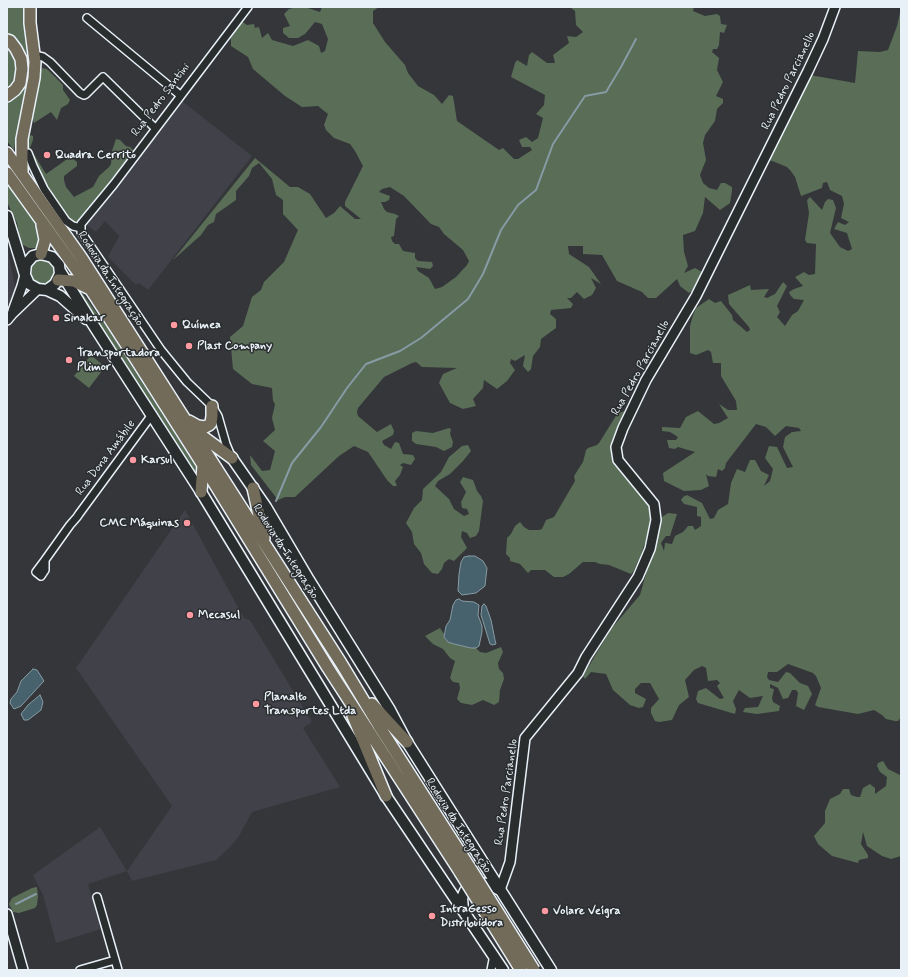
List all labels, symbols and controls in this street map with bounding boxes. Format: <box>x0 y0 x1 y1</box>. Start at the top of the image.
street label: Rua Pedro Parcianello <box>759 30 819 132</box>
street label: Rua Pedro Santini <box>129 60 193 140</box>
place label: Quadra Cerrito <box>55 148 136 162</box>
marker: Quadra Cerrito <box>42 150 52 160</box>
street label: Rodovia da Integração <box>74 229 146 329</box>
place label: Sinalcar <box>64 311 105 325</box>
marker: Sinalcar <box>51 313 61 323</box>
place label: Químea <box>182 318 221 332</box>
street label: Rua Pedro Parcianello <box>609 318 673 418</box>
marker: Químea <box>169 320 179 330</box>
place label: Plast Company <box>197 339 272 353</box>
marker: Plast Company <box>184 341 194 351</box>
place label: Transportadora Plimor <box>77 346 160 374</box>
marker: Transportadora Plimor <box>64 355 74 365</box>
street label: Rua Dona Amábile <box>73 417 139 499</box>
place label: Karsul <box>141 453 172 467</box>
marker: Karsul <box>128 455 138 465</box>
street label: Rodovia da Integração <box>249 502 321 602</box>
place label: CMC Máquinas <box>99 516 179 530</box>
marker: CMC Máquinas <box>182 518 192 528</box>
place label: Mecasul <box>198 608 240 622</box>
marker: Mecasul <box>185 610 195 620</box>
place label: Planalto Transportes Ltda <box>264 690 356 718</box>
marker: Planalto Transportes Ltda <box>251 699 261 709</box>
street label: Rua Pedro Parcianello <box>492 738 522 846</box>
street label: Rodovia da Integração <box>422 776 494 876</box>
place label: IntraGesso Distribuidora <box>440 902 503 930</box>
place label: Volare Veígra <box>553 904 621 918</box>
marker: Volare Veígra <box>540 906 550 916</box>
marker: IntraGesso Distribuidora <box>427 911 437 921</box>

